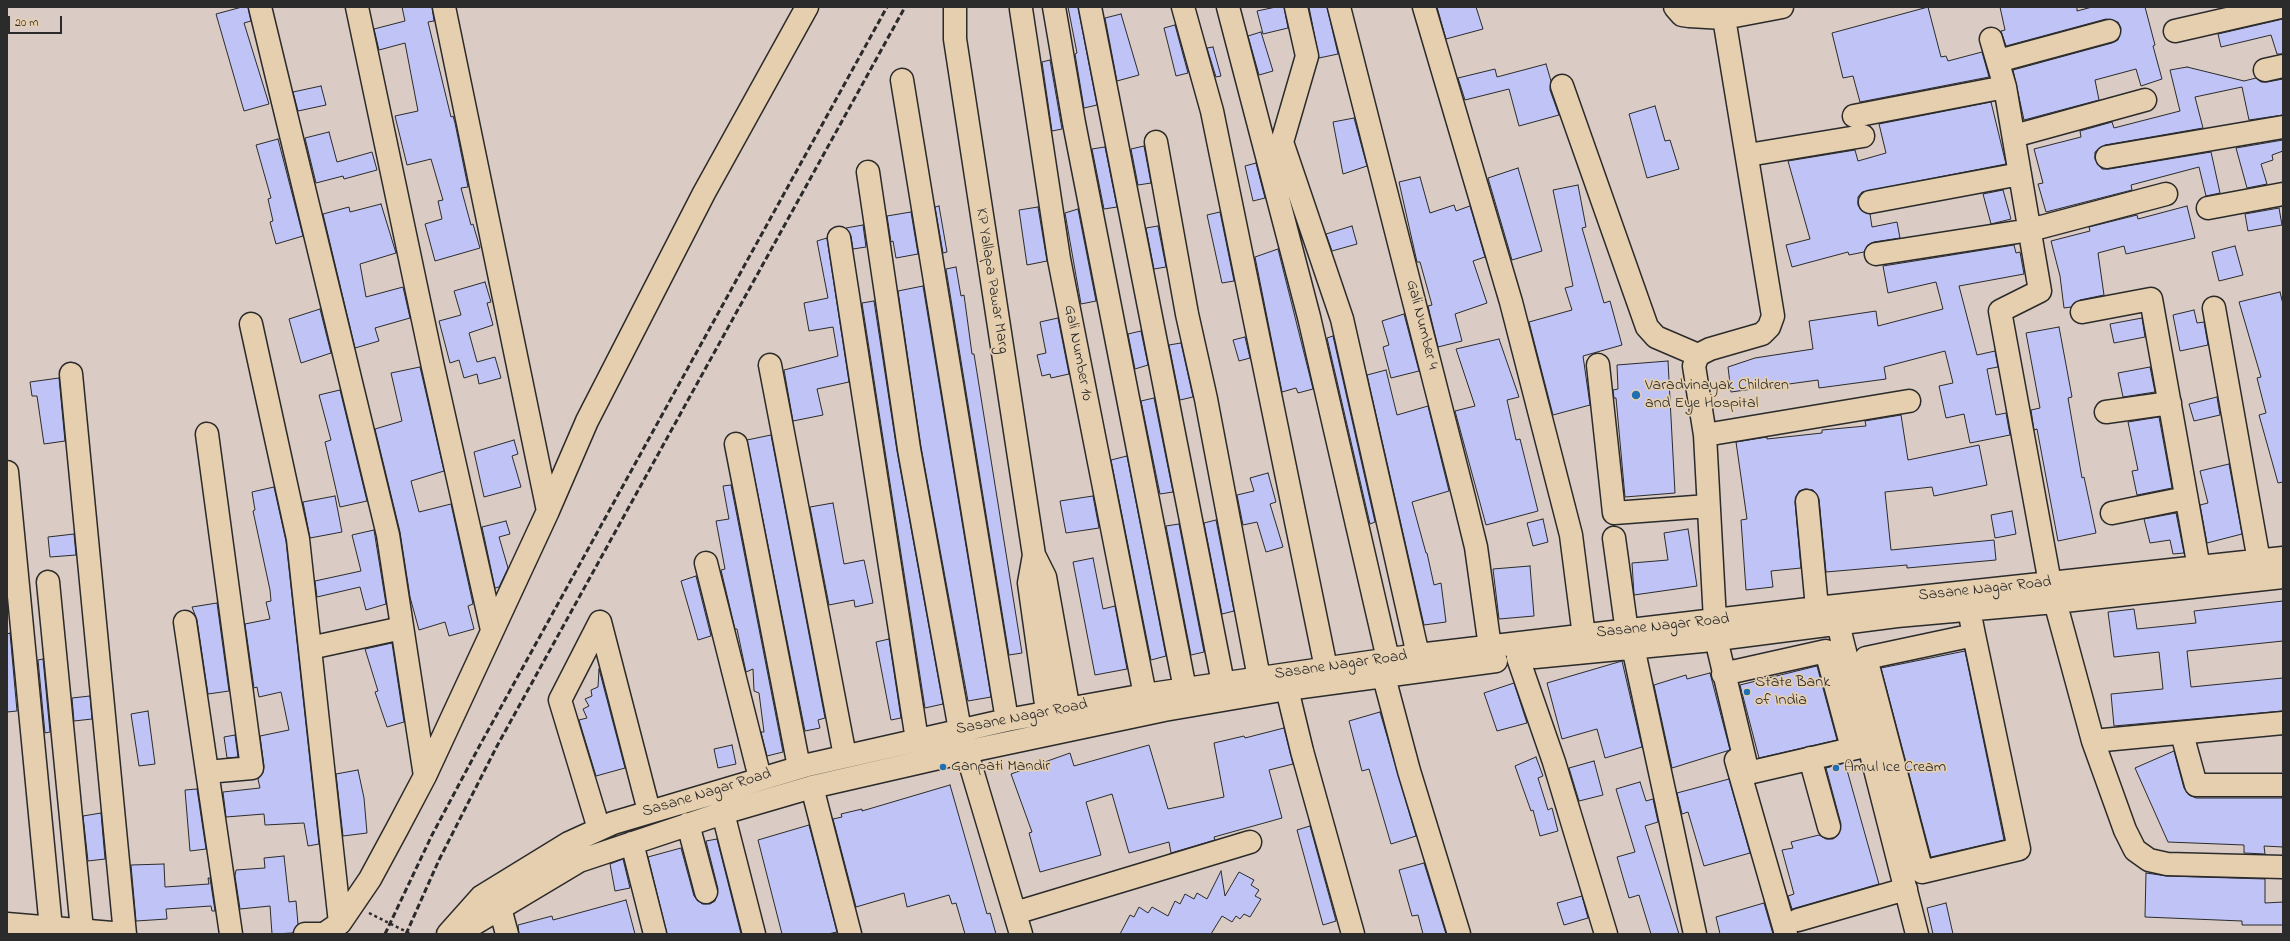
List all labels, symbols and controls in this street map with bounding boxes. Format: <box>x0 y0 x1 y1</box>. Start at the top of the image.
scale bar <box>10 8 64 34</box>
text: 20 m <box>15 14 38 32</box>
street label: KP Yallapa Pawar Marg <box>970 207 1012 355</box>
street label: Gali Number 4 <box>1401 278 1441 372</box>
street label: Gali Number 10 <box>1058 303 1096 403</box>
place label: Varadvinayak Children and Eye Hospital <box>1645 376 1789 414</box>
marker: Varadvinayak Children and Eye Hospital <box>1630 389 1642 401</box>
street label: Sasane Nagar Road <box>1917 573 2053 607</box>
street label: Sasane Nagar Road <box>1595 610 1731 644</box>
street label: Sasane Nagar Road <box>1273 647 1409 685</box>
place label: State Bank of India <box>1755 673 1830 711</box>
marker: State Bank of India <box>1742 687 1752 697</box>
street label: Sasane Nagar Road <box>955 696 1089 740</box>
place label: Ganpati Mandir <box>951 757 1050 777</box>
place label: Amul Ice Cream <box>1844 758 1946 778</box>
marker: Ganpati Mandir <box>938 762 948 772</box>
marker: Amul Ice Cream <box>1831 763 1841 773</box>
street label: Sasane Nagar Road <box>640 765 774 823</box>

